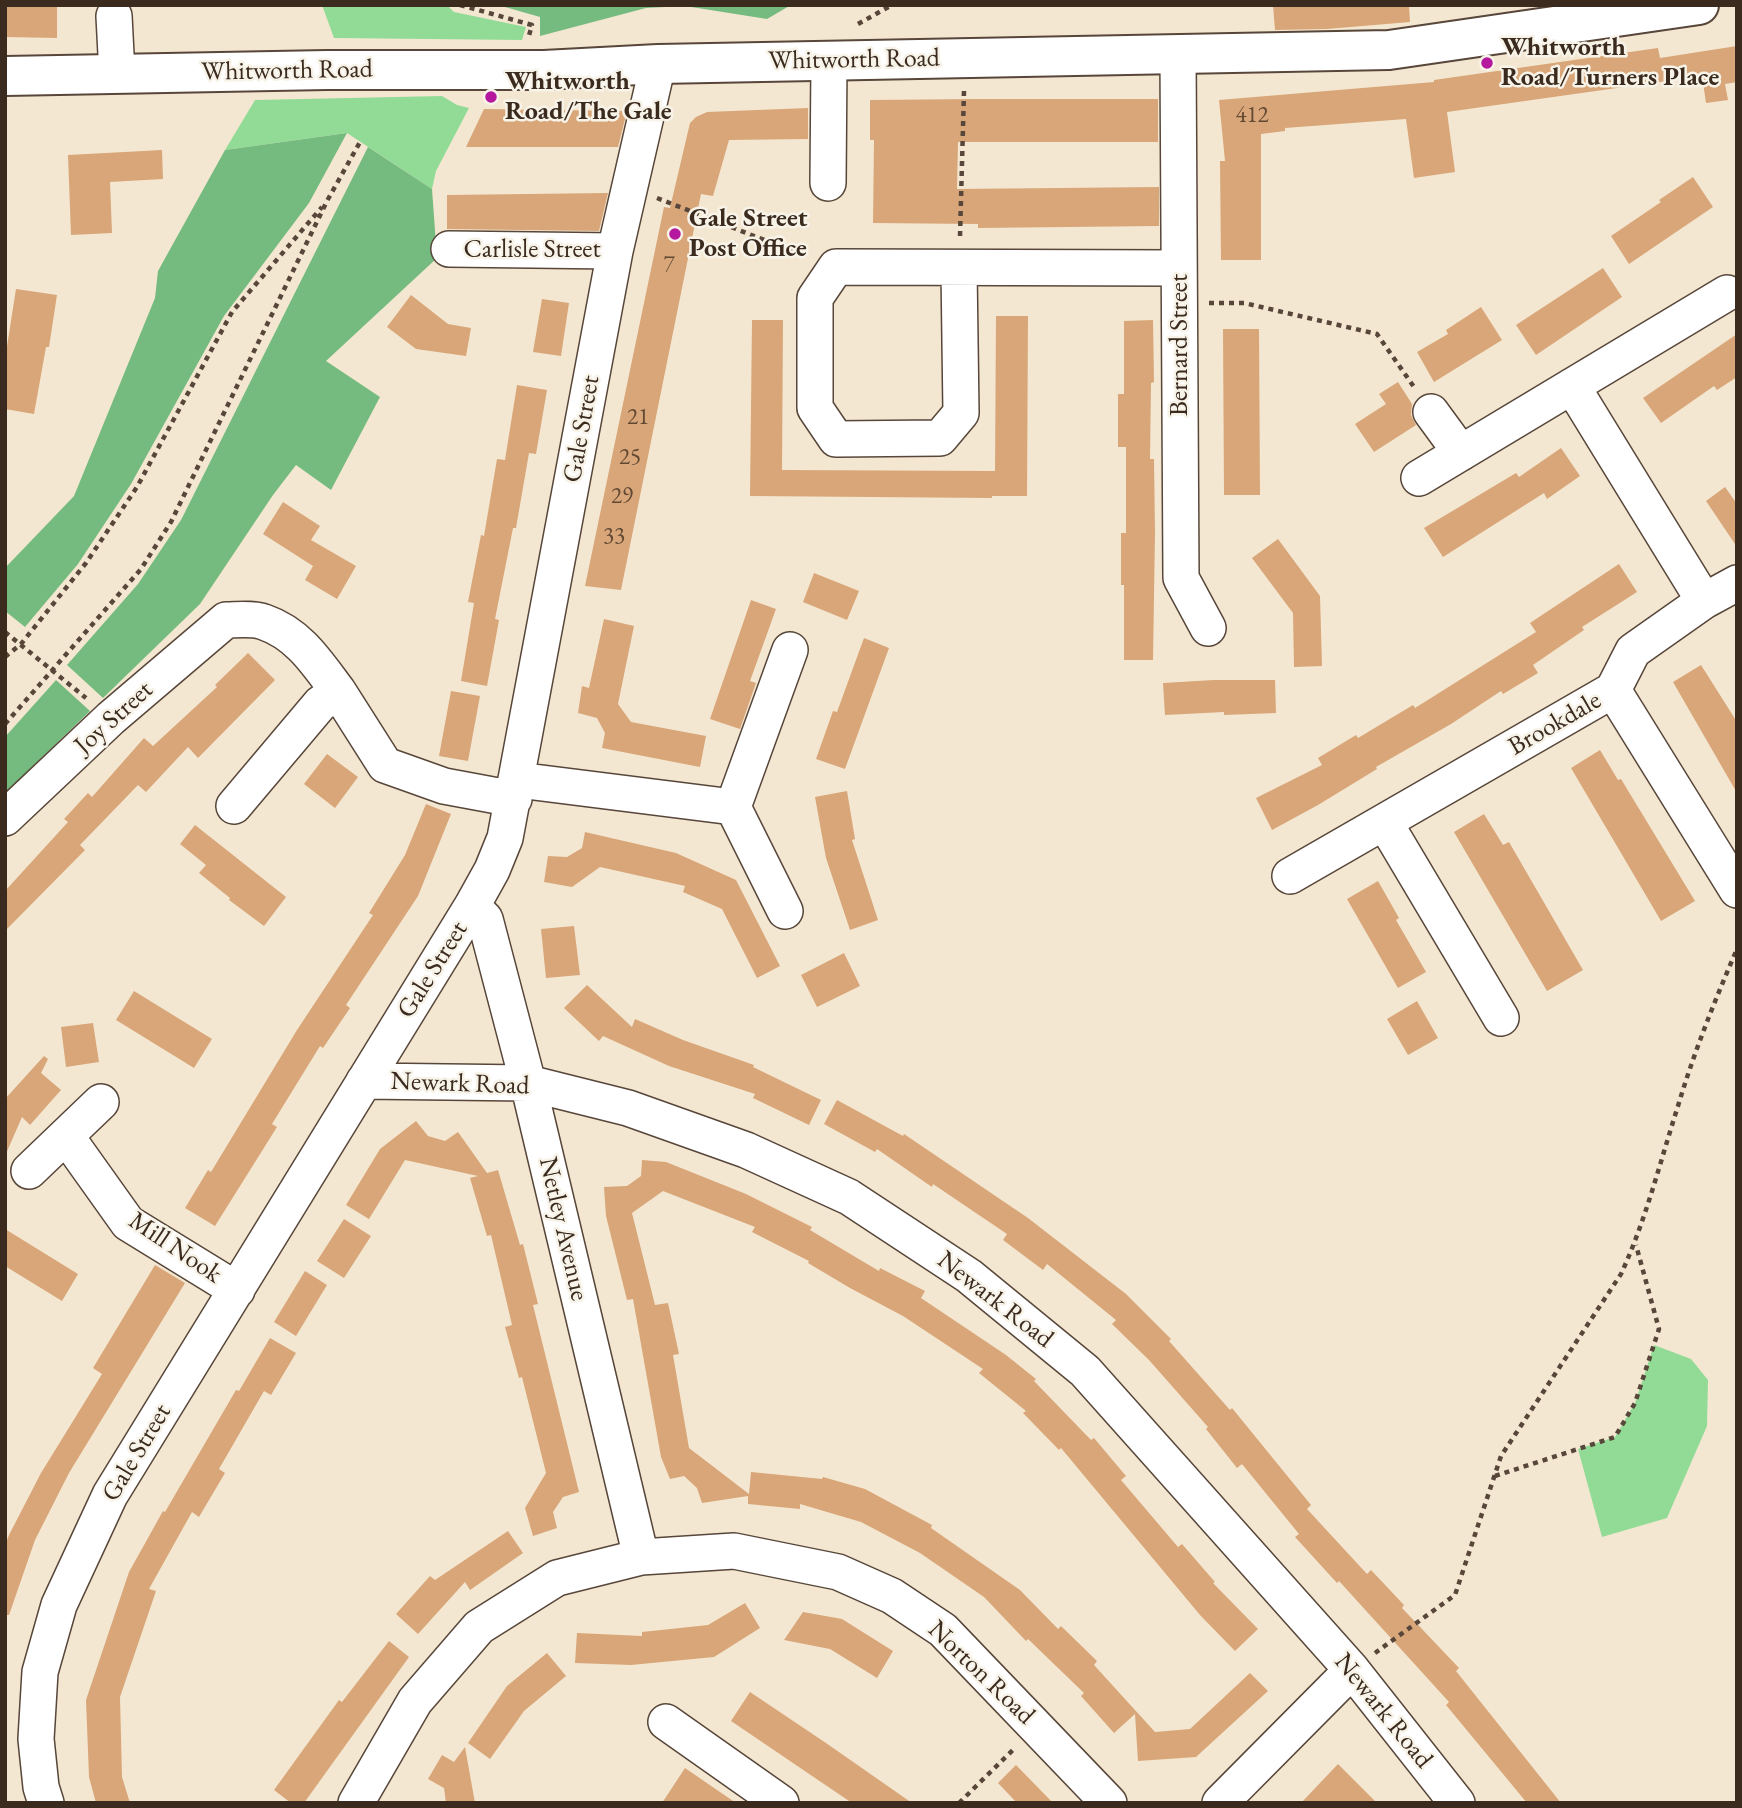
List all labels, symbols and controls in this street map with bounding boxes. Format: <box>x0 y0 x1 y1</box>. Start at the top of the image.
place label: Whitworth Road/Turners Place <box>1501 32 1719 94</box>
street label: Whitworth Road <box>768 43 940 77</box>
street label: Whitworth Road <box>201 54 373 88</box>
marker: Whitworth Road/Turners Place <box>1479 55 1495 71</box>
place label: Whitworth Road/The Gale <box>505 66 672 128</box>
marker: Whitworth Road/The Gale <box>483 89 499 105</box>
house number: 412 <box>1235 102 1269 130</box>
place label: Gale Street Post Office <box>689 203 807 264</box>
marker: Gale Street Post Office <box>667 226 683 242</box>
street label: Carlisle Street <box>463 234 601 266</box>
house number: 7 <box>663 252 675 280</box>
street label: Bernard Street <box>1164 274 1196 416</box>
street label: Gale Street <box>557 373 607 485</box>
house number: 21 <box>627 404 649 432</box>
house number: 25 <box>619 444 641 472</box>
house number: 29 <box>611 483 633 511</box>
house number: 33 <box>603 523 625 551</box>
street label: Joy Street <box>68 675 160 761</box>
street label: Brookdale <box>1503 685 1607 763</box>
street label: Gale Street <box>391 916 475 1024</box>
street label: Newark Road <box>390 1066 530 1102</box>
street label: Netley Avenue <box>531 1154 595 1304</box>
street label: Mill Nook <box>122 1206 228 1290</box>
street label: Newark Road <box>931 1245 1059 1355</box>
street label: Gale Street <box>96 1399 178 1507</box>
street label: Norton Road <box>921 1614 1041 1732</box>
street label: Newark Road <box>1327 1647 1439 1775</box>

